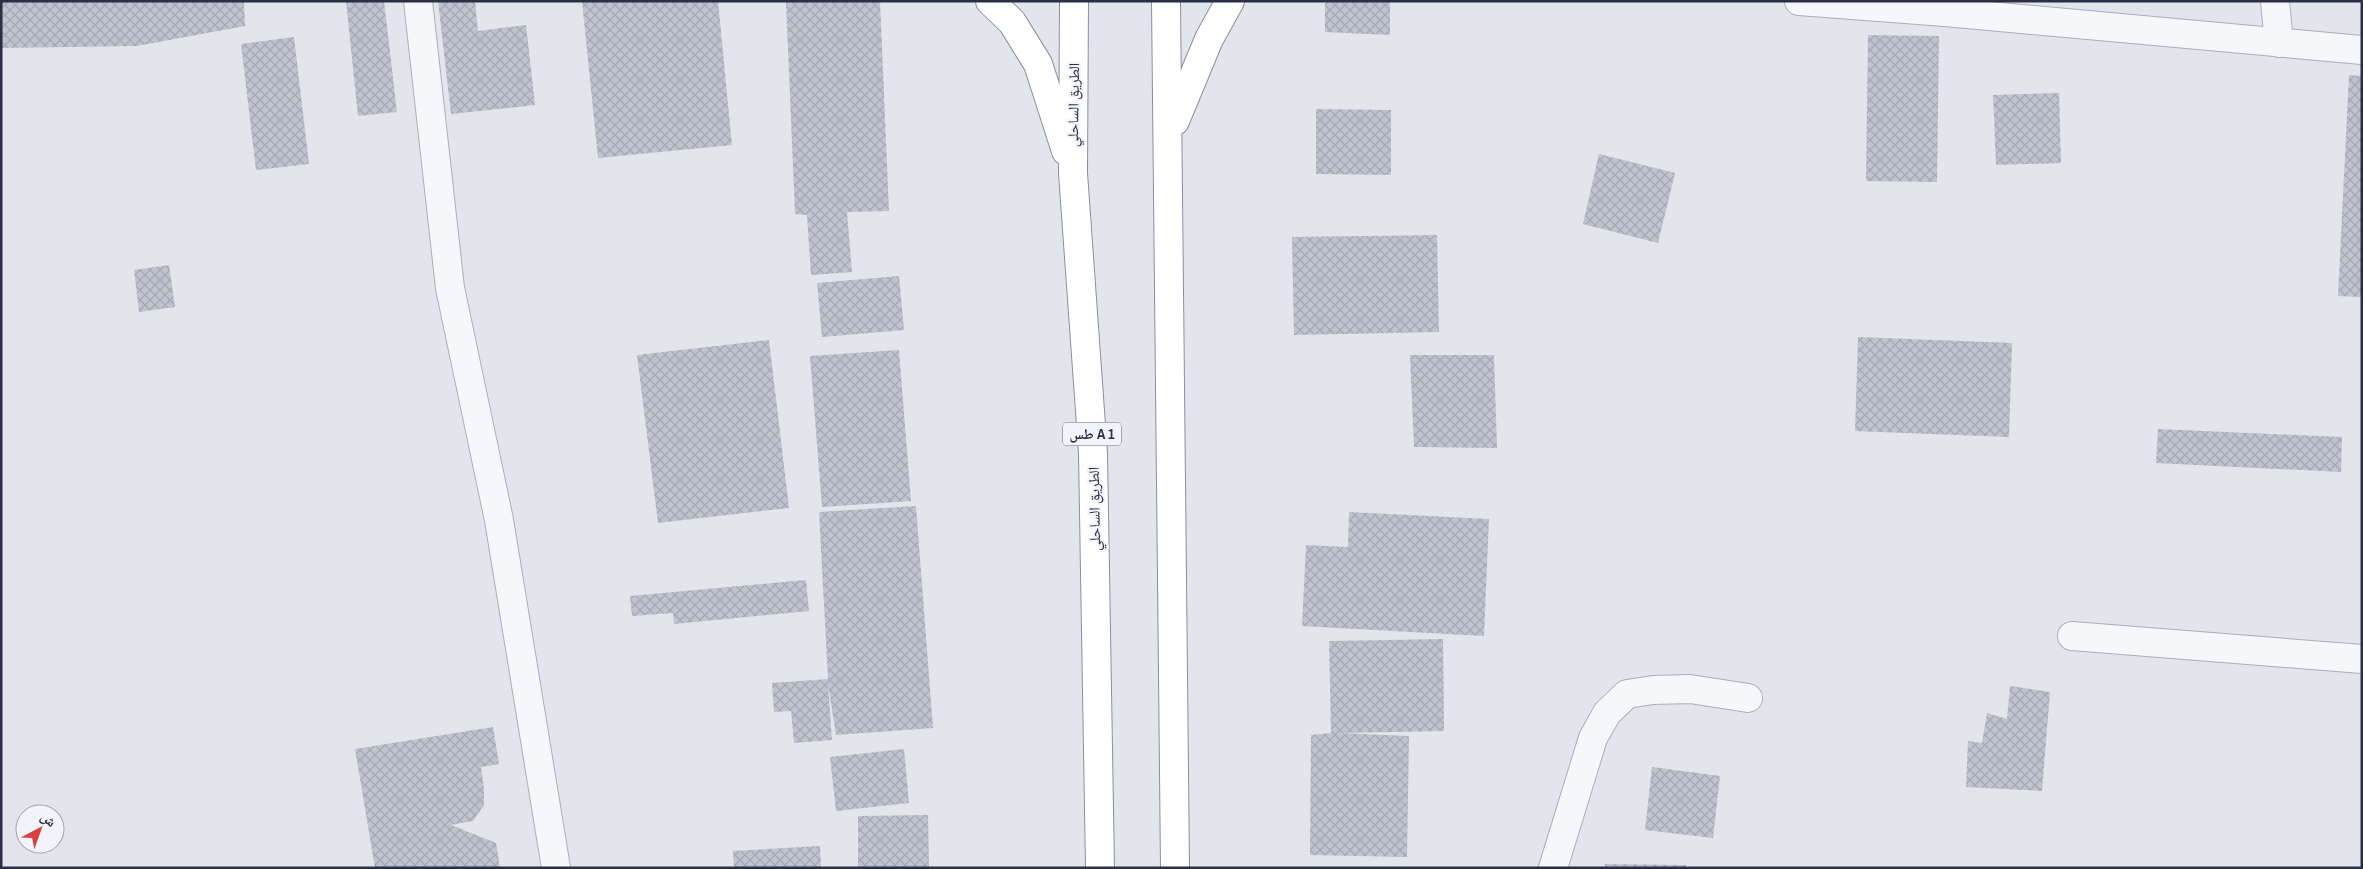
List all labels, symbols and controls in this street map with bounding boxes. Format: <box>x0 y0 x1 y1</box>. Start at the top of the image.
street label: الطريق الساحلي <box>1062 63 1086 147</box>
road number: طس A 1 <box>1063 422 1121 446</box>
street label: الطريق الساحلي <box>1083 467 1107 551</box>
north arrow <box>15 804 65 854</box>
text: ش <box>37 808 60 831</box>

